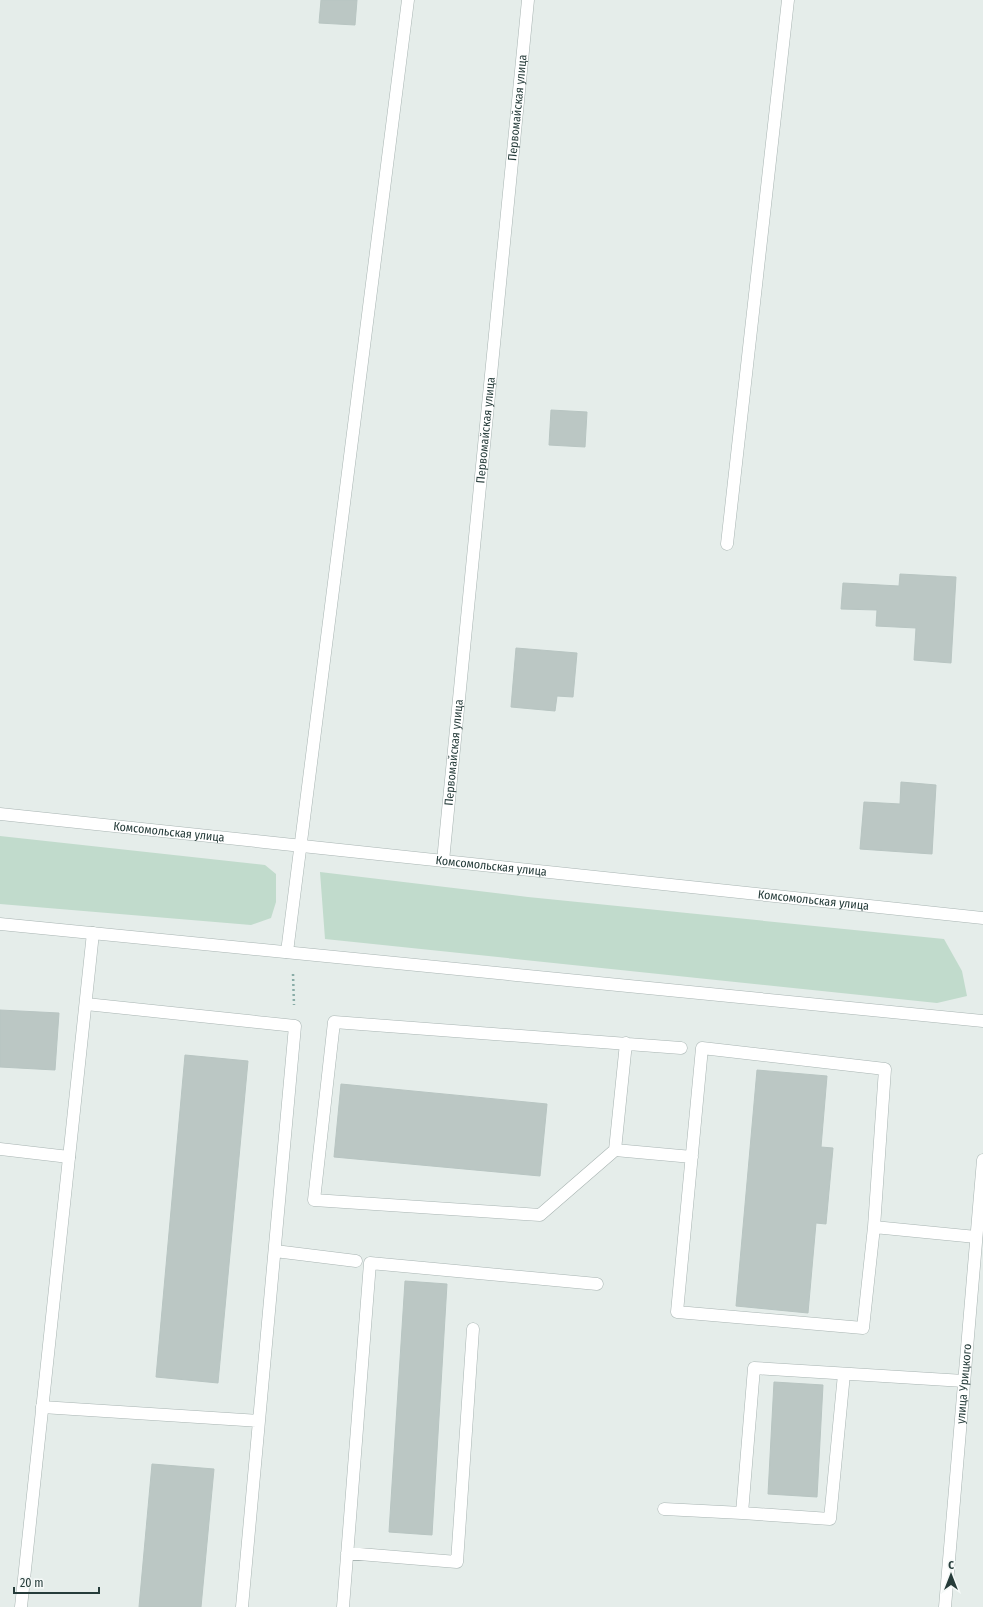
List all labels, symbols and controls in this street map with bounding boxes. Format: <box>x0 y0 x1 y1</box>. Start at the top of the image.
street label: Первомайская улица <box>505 54 530 162</box>
street label: Первомайская улица <box>473 376 498 484</box>
street label: Первомайская улица <box>441 699 466 806</box>
street label: Комсомольская улица <box>113 819 225 845</box>
street label: Комсомольская улица <box>435 853 548 879</box>
street label: Комсомольская улица <box>757 887 870 913</box>
street label: улица Урицкого <box>954 1343 974 1425</box>
north arrow <box>931 1555 971 1595</box>
text: С <box>948 1559 954 1572</box>
scale bar <box>14 1569 99 1595</box>
text: 20 m <box>20 1576 44 1590</box>

